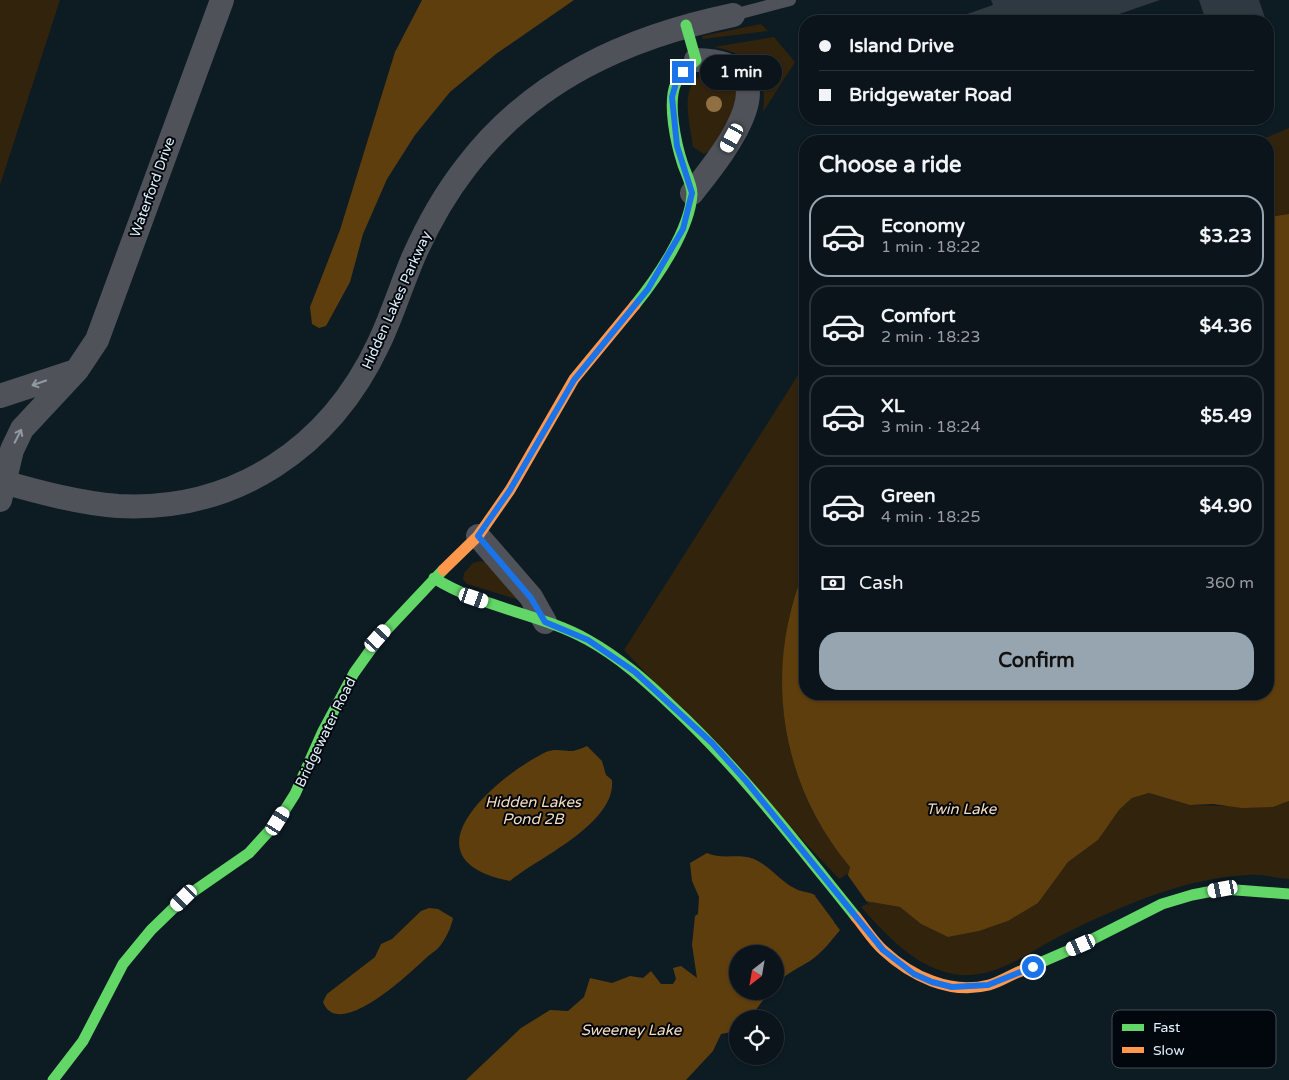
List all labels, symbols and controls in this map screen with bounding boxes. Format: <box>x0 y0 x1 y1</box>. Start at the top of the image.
text: Island Drive <box>849 35 954 57</box>
callout: 1 min <box>700 54 783 90</box>
route end <box>672 61 694 83</box>
text: 1 min <box>720 62 762 82</box>
text: Bridgewater Road <box>849 84 1012 106</box>
car <box>718 121 745 155</box>
street label: Waterford Drive <box>126 135 179 240</box>
text: Choose a ride <box>819 152 962 178</box>
icon: car <box>821 214 866 259</box>
text: Economy <box>881 215 965 237</box>
text: $3.23 <box>1200 225 1252 247</box>
street label: Hidden Lakes Parkway <box>358 228 435 372</box>
text: 1 min · 18:22 <box>881 237 980 257</box>
icon: car <box>821 304 866 349</box>
text: Comfort <box>881 305 955 327</box>
text: $4.36 <box>1200 315 1252 337</box>
text: 2 min · 18:23 <box>881 327 980 347</box>
one-way arrow <box>31 379 47 388</box>
icon: car <box>821 394 866 439</box>
text: XL <box>881 395 905 417</box>
text: $5.49 <box>1200 405 1252 427</box>
text: 3 min · 18:24 <box>881 417 980 437</box>
one-way arrow <box>13 429 23 444</box>
icon: car <box>821 484 866 529</box>
text: Green <box>881 485 935 507</box>
text: $4.90 <box>1200 495 1252 517</box>
text: 4 min · 18:25 <box>881 507 980 527</box>
icon: cash <box>819 569 847 597</box>
text: Cash <box>859 572 904 594</box>
text: 360 m <box>1205 573 1254 593</box>
car <box>457 586 490 610</box>
car <box>362 622 393 654</box>
button: Confirm <box>819 632 1254 690</box>
street label: Bridgewater Road <box>291 675 359 790</box>
water label: Hidden Lakes Pond 2B <box>485 793 583 828</box>
water label: Twin Lake <box>926 800 998 818</box>
car <box>263 804 292 838</box>
car <box>1206 879 1239 899</box>
car <box>168 882 199 914</box>
car <box>1064 932 1097 958</box>
north arrow <box>729 945 784 1000</box>
map controls <box>729 945 784 1065</box>
route start <box>1022 956 1044 978</box>
button: locate <box>729 1010 784 1065</box>
legend <box>1112 1010 1276 1068</box>
text: Fast <box>1153 1019 1181 1036</box>
water label: Sweeney Lake <box>581 1021 683 1039</box>
text: Slow <box>1153 1042 1185 1059</box>

